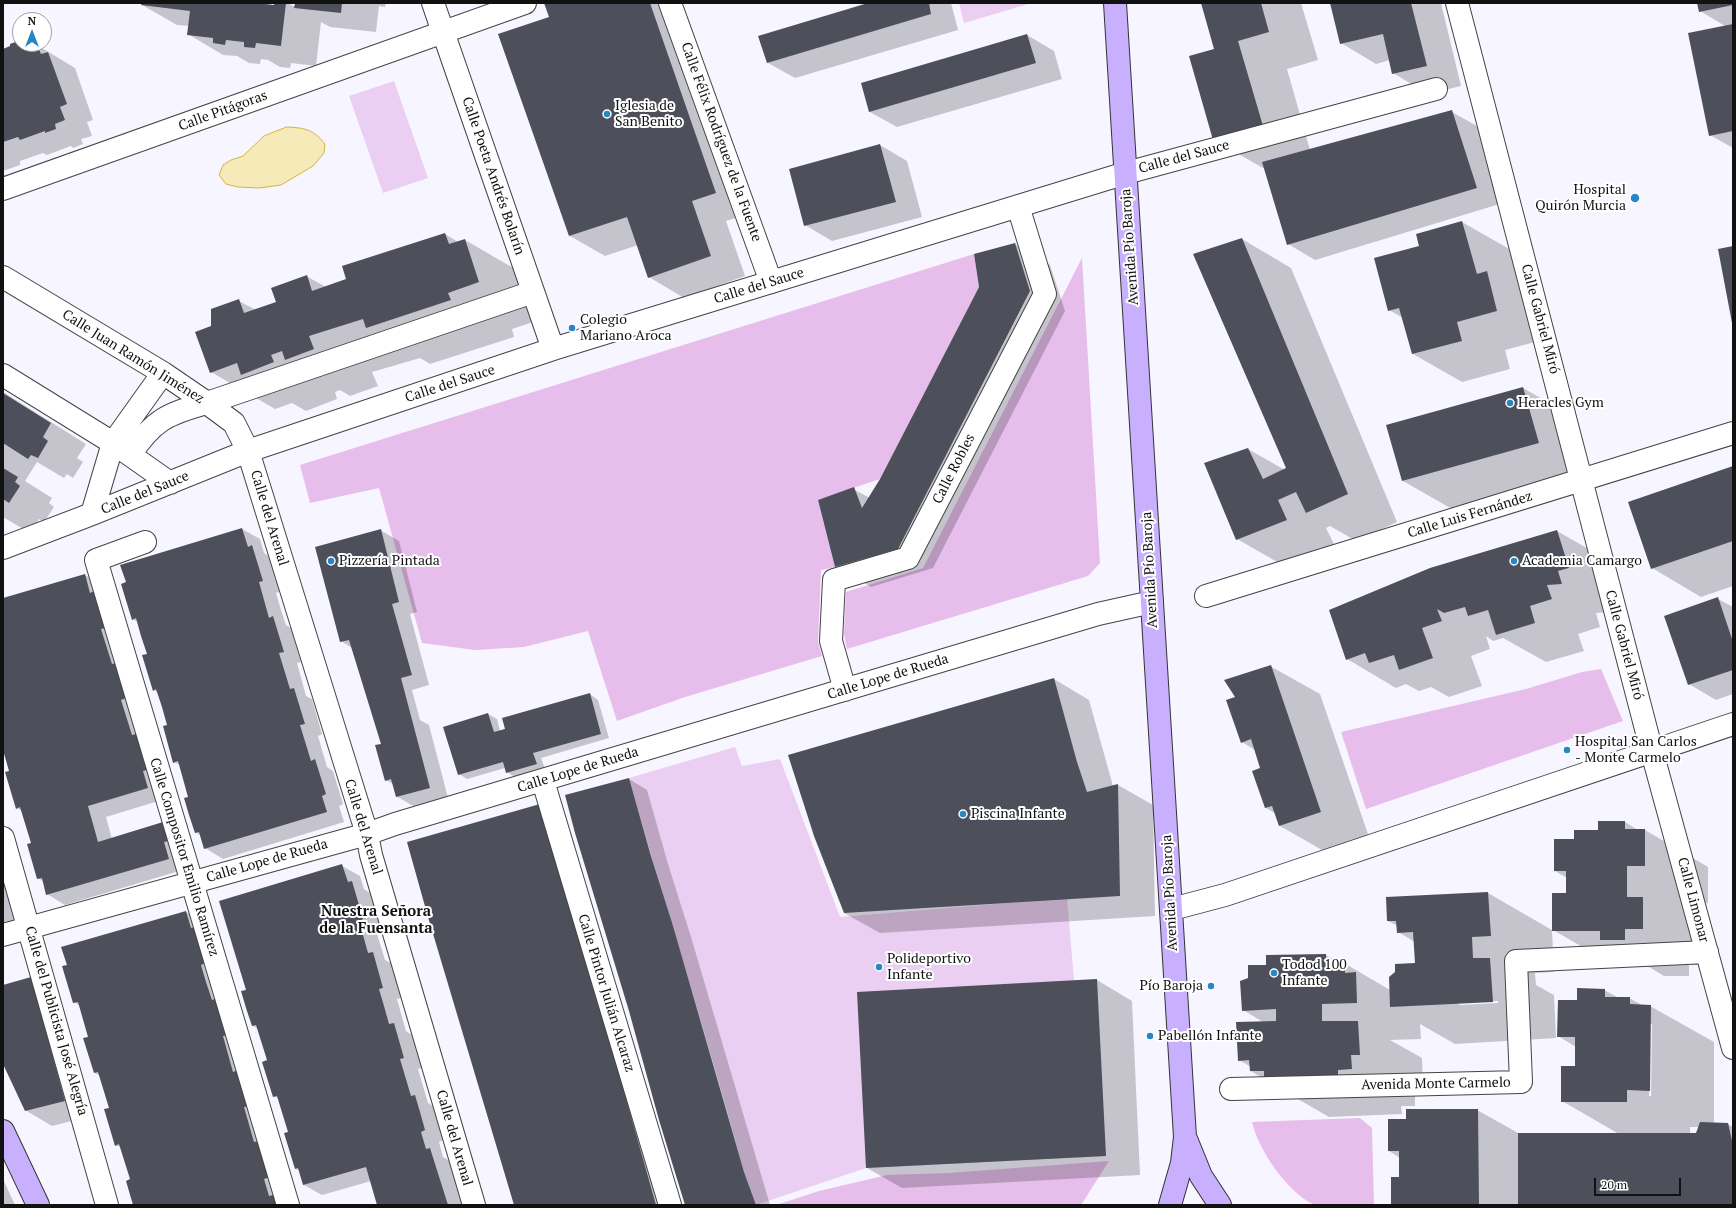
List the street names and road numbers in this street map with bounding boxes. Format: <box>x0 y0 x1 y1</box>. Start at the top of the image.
street label: Calle Félix Rodríguez de la Fuente <box>677 40 765 244</box>
street label: Calle Pitágoras <box>176 87 270 135</box>
street label: Calle Poeta Andrés Bolarín <box>458 95 528 257</box>
street label: Calle del Sauce <box>1137 137 1231 177</box>
street label: Avenida Pío Baroja <box>1118 188 1142 306</box>
street label: Calle Gabriel Miró <box>1517 262 1563 376</box>
street label: Calle del Sauce <box>712 264 806 308</box>
street label: Calle Juan Ramón Jiménez <box>59 306 207 408</box>
street label: Calle del Sauce <box>403 362 497 406</box>
street label: Calle Robles <box>929 431 979 507</box>
street label: Calle del Sauce <box>99 468 191 518</box>
street label: Calle del Arenal <box>246 468 292 568</box>
street label: Calle Luis Fernández <box>1406 488 1534 542</box>
street label: Avenida Pío Baroja <box>1139 511 1161 629</box>
street label: Calle Gabriel Miró <box>1601 588 1647 702</box>
street label: Calle Lope de Rueda <box>825 651 951 703</box>
street label: Calle Lope de Rueda <box>515 744 641 796</box>
street label: Calle Compositor Emilio Ramírez <box>146 756 222 958</box>
street label: Calle del Arenal <box>340 777 386 877</box>
street label: Avenida Pío Baroja <box>1159 834 1181 952</box>
street label: Calle Lope de Rueda <box>204 836 330 886</box>
street label: Calle Limonar <box>1674 856 1712 944</box>
street label: Calle Pintor Julián Alcaraz <box>574 912 638 1074</box>
street label: Calle del Publicista José Alegría <box>21 924 91 1118</box>
street label: Avenida Monte Carmelo <box>1361 1074 1511 1094</box>
street label: Calle del Arenal <box>432 1088 476 1188</box>

